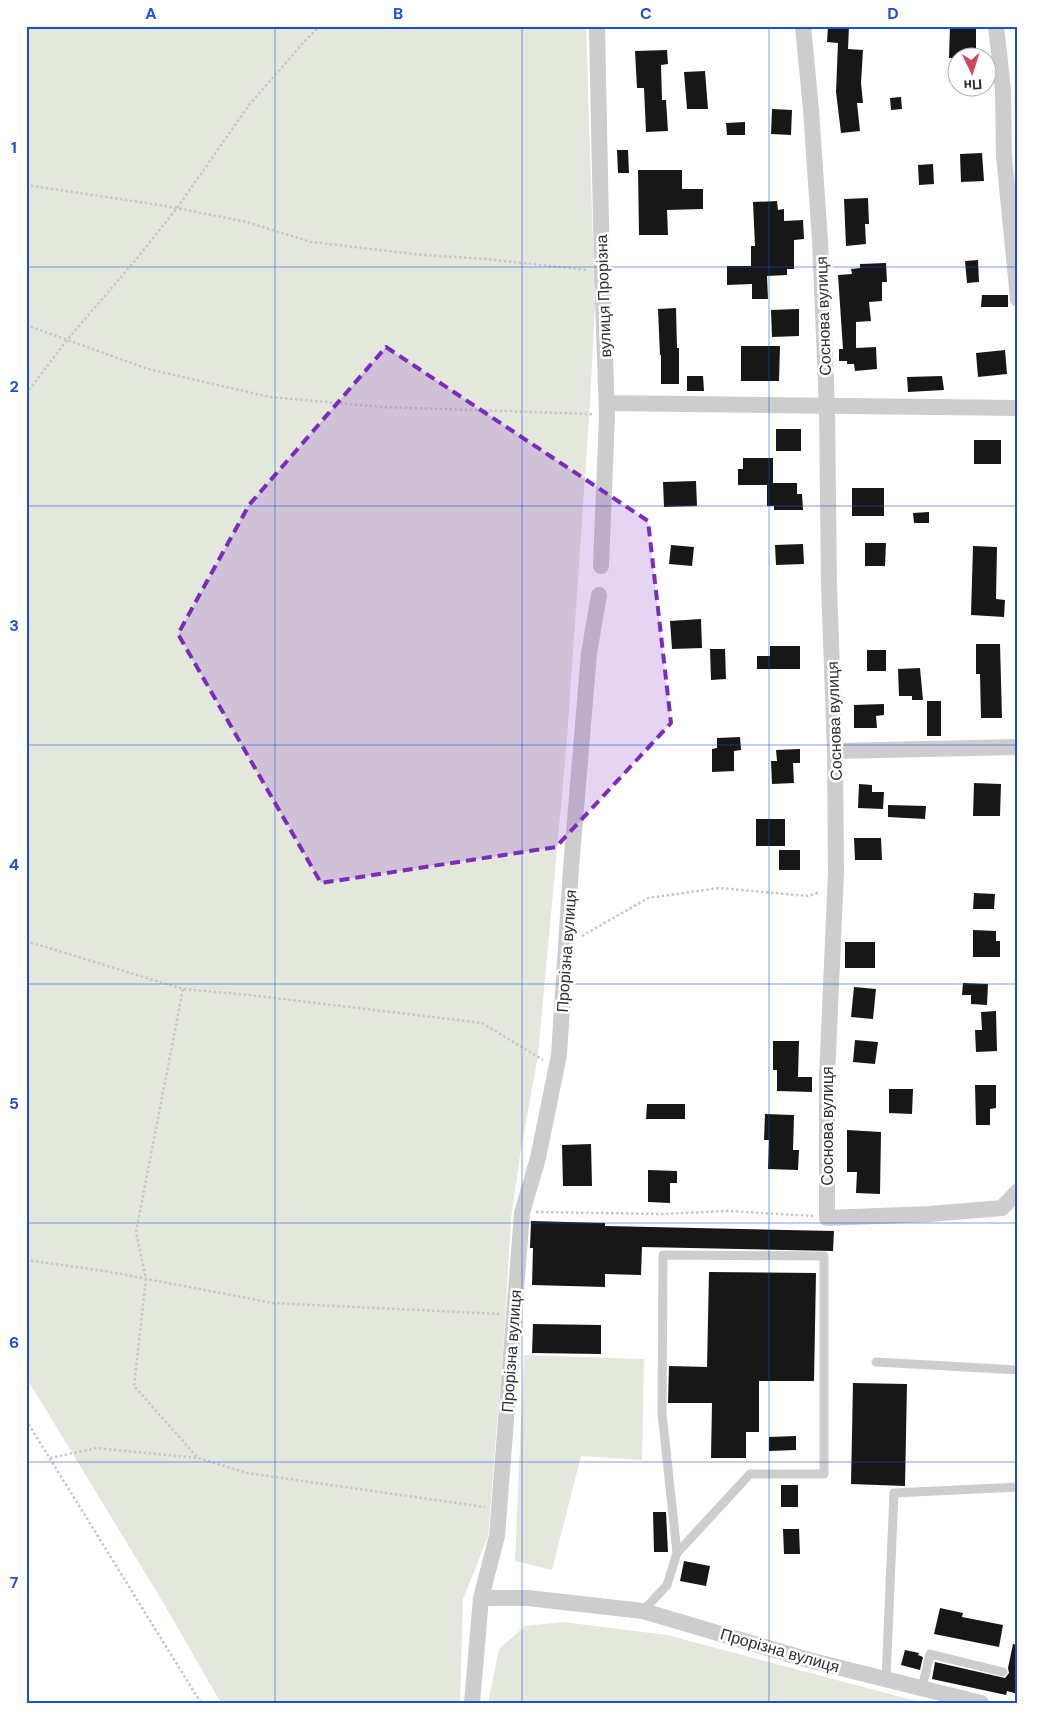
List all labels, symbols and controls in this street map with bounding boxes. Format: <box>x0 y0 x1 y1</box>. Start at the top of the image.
text: A <box>145 3 157 24</box>
text: B <box>393 3 403 24</box>
text: C <box>640 3 652 24</box>
text: D <box>887 3 899 24</box>
north arrow <box>946 48 996 98</box>
text: Пн <box>963 75 983 95</box>
text: 1 <box>11 137 17 158</box>
street label: вулиця Прорізна <box>591 234 616 358</box>
street label: Соснова вулиця <box>811 256 836 376</box>
text: 2 <box>9 376 19 397</box>
text: 3 <box>9 615 19 636</box>
street label: Соснова вулиця <box>822 661 847 781</box>
text: 4 <box>9 854 19 875</box>
street label: Прорізна вулиця <box>552 889 581 1013</box>
street label: Соснова вулиця <box>817 1066 838 1186</box>
text: 5 <box>9 1093 19 1114</box>
street label: Прорізна вулиця <box>497 1289 526 1413</box>
text: 6 <box>9 1332 19 1353</box>
text: 7 <box>10 1572 19 1593</box>
street label: Прорізна вулиця <box>718 1623 842 1678</box>

